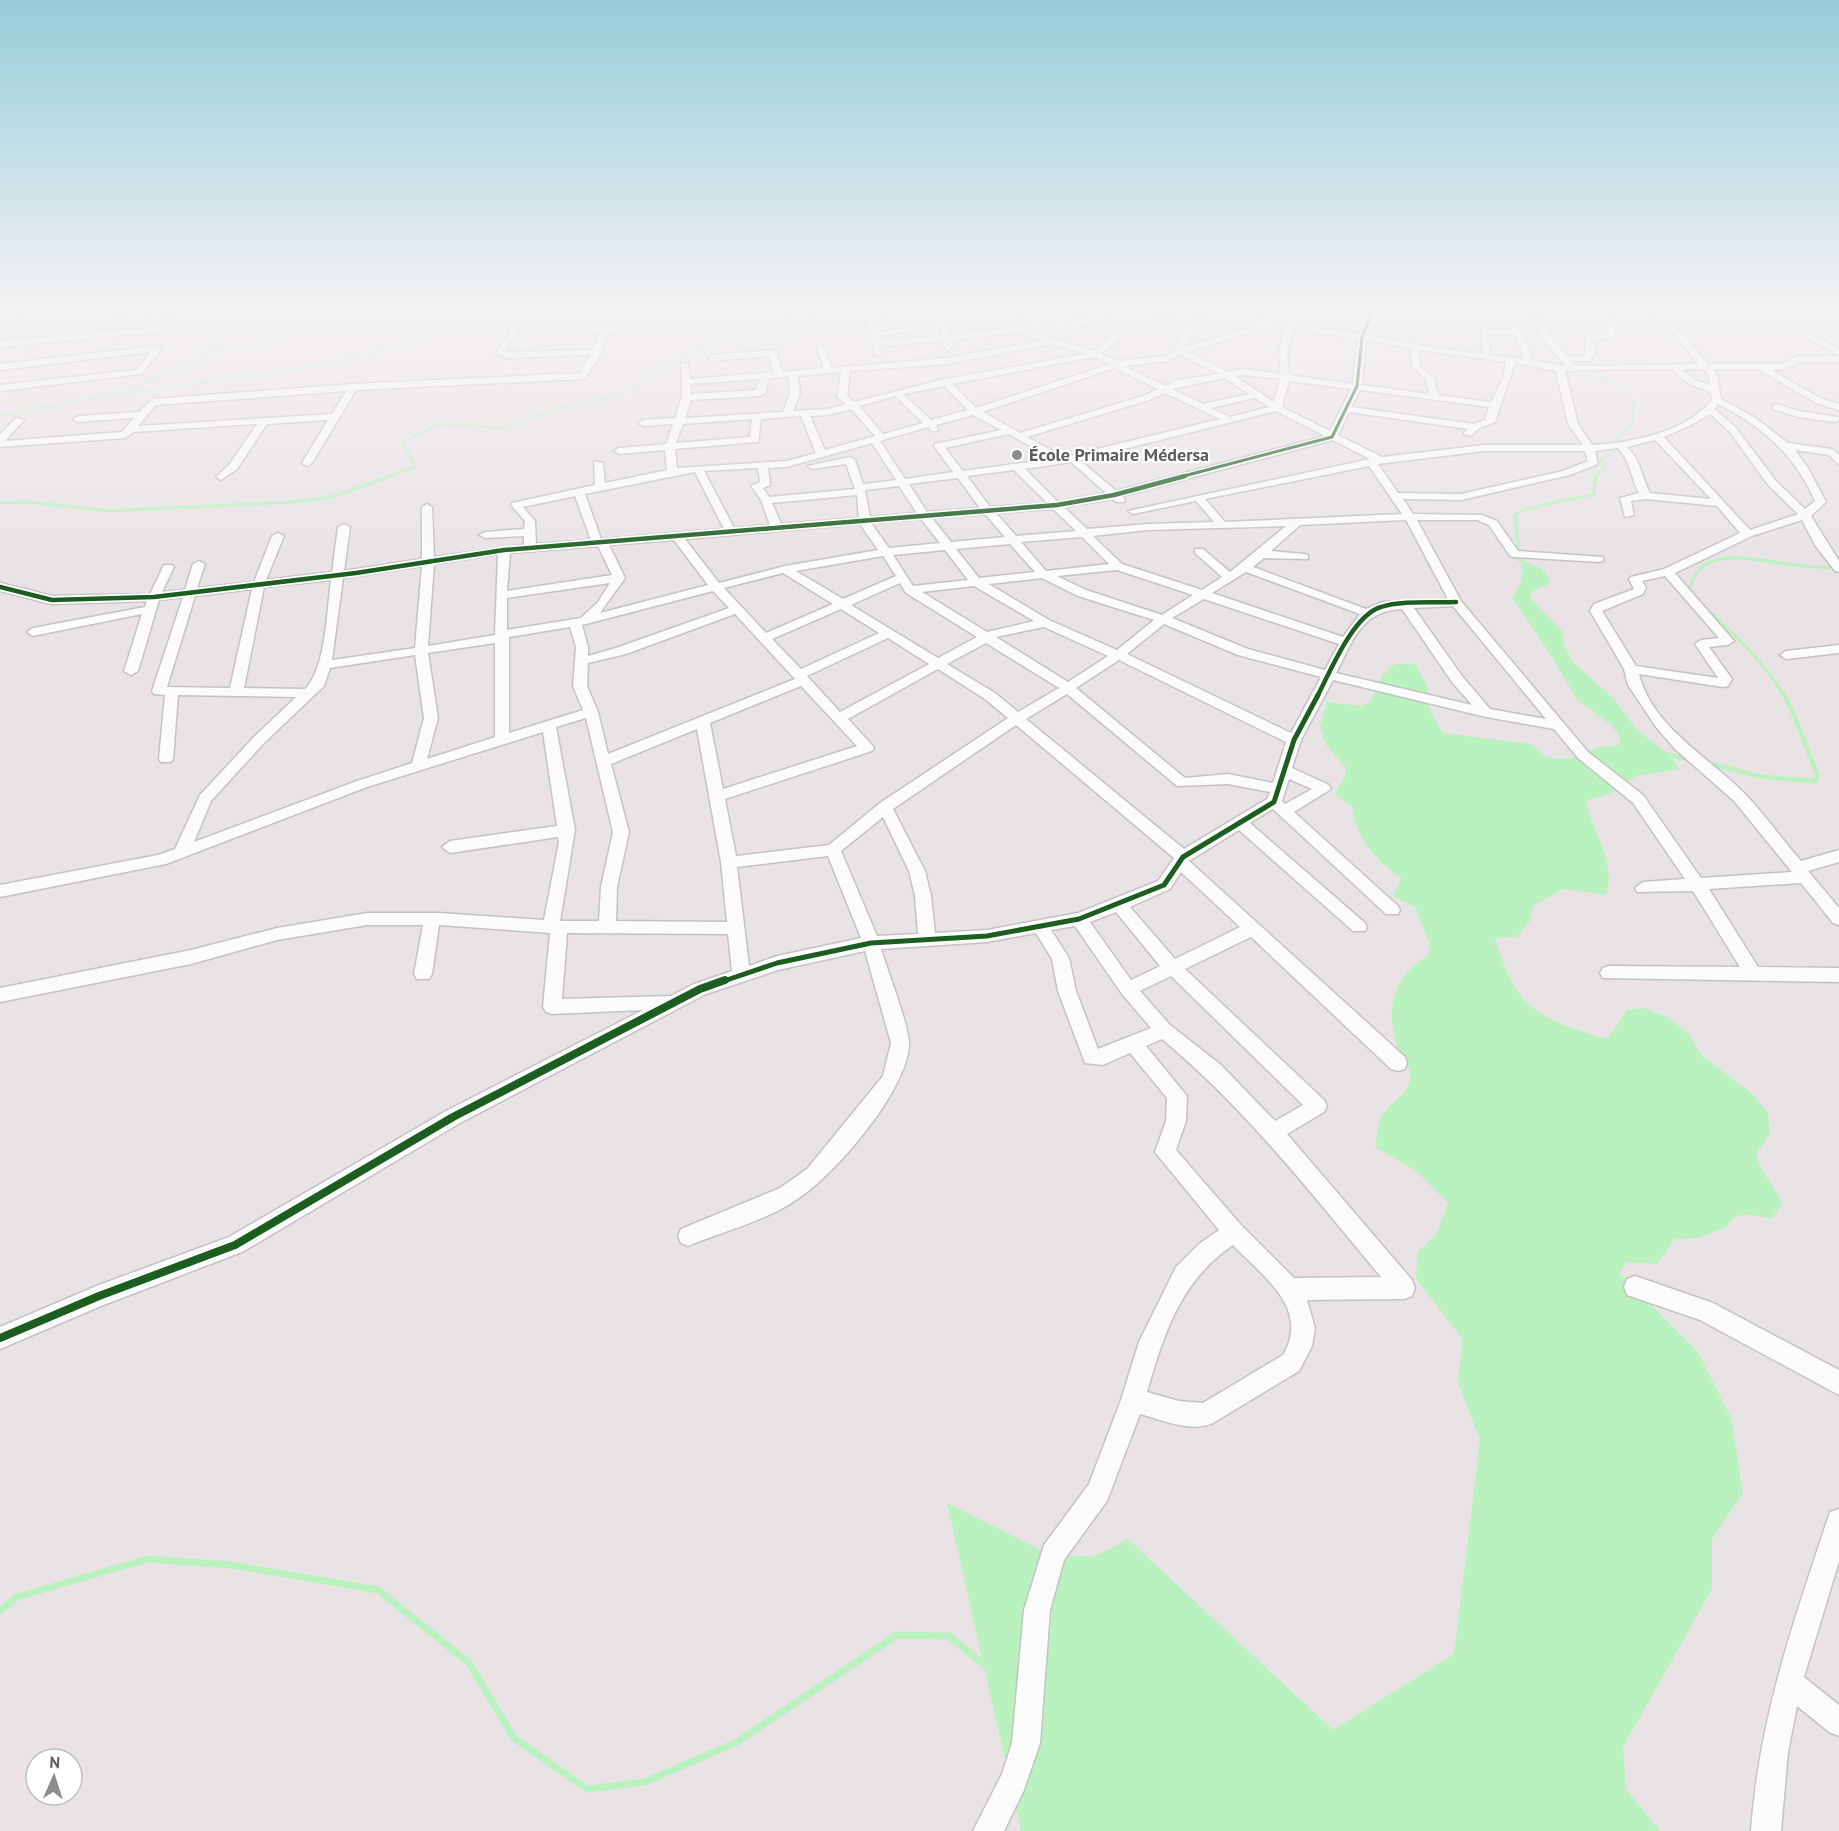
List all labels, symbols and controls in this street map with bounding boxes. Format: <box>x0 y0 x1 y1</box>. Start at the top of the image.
place label: École Primaire Médersa <box>1029 443 1209 466</box>
marker: École Primaire Médersa <box>1010 448 1024 462</box>
north arrow <box>24 1747 84 1807</box>
text: N <box>49 1752 61 1772</box>

